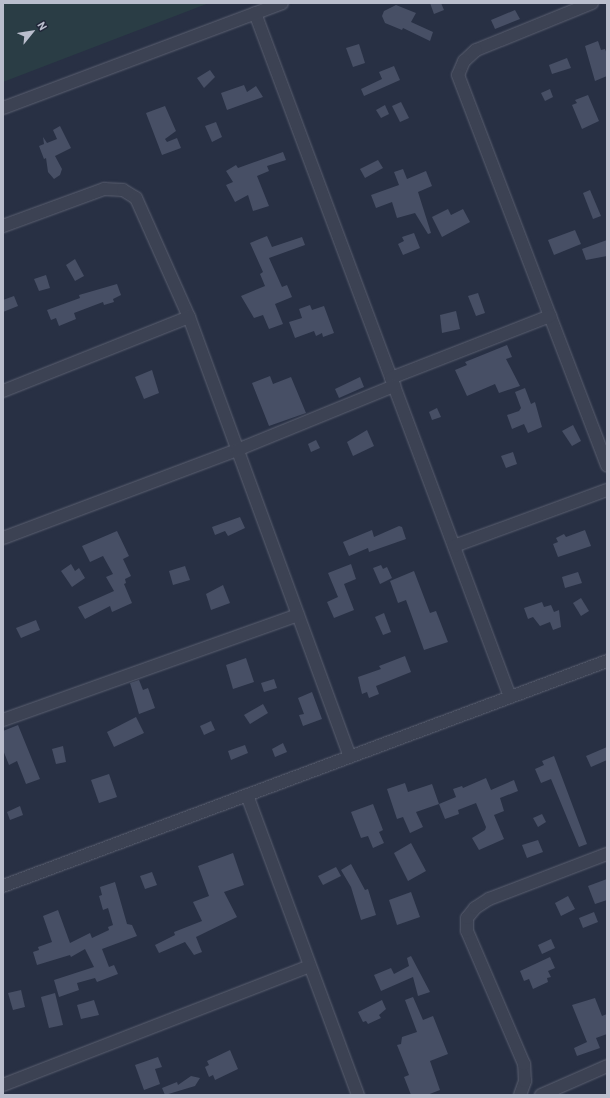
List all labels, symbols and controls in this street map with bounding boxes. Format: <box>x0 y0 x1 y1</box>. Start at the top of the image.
north arrow <box>12 12 52 52</box>
text: N <box>35 19 50 32</box>

